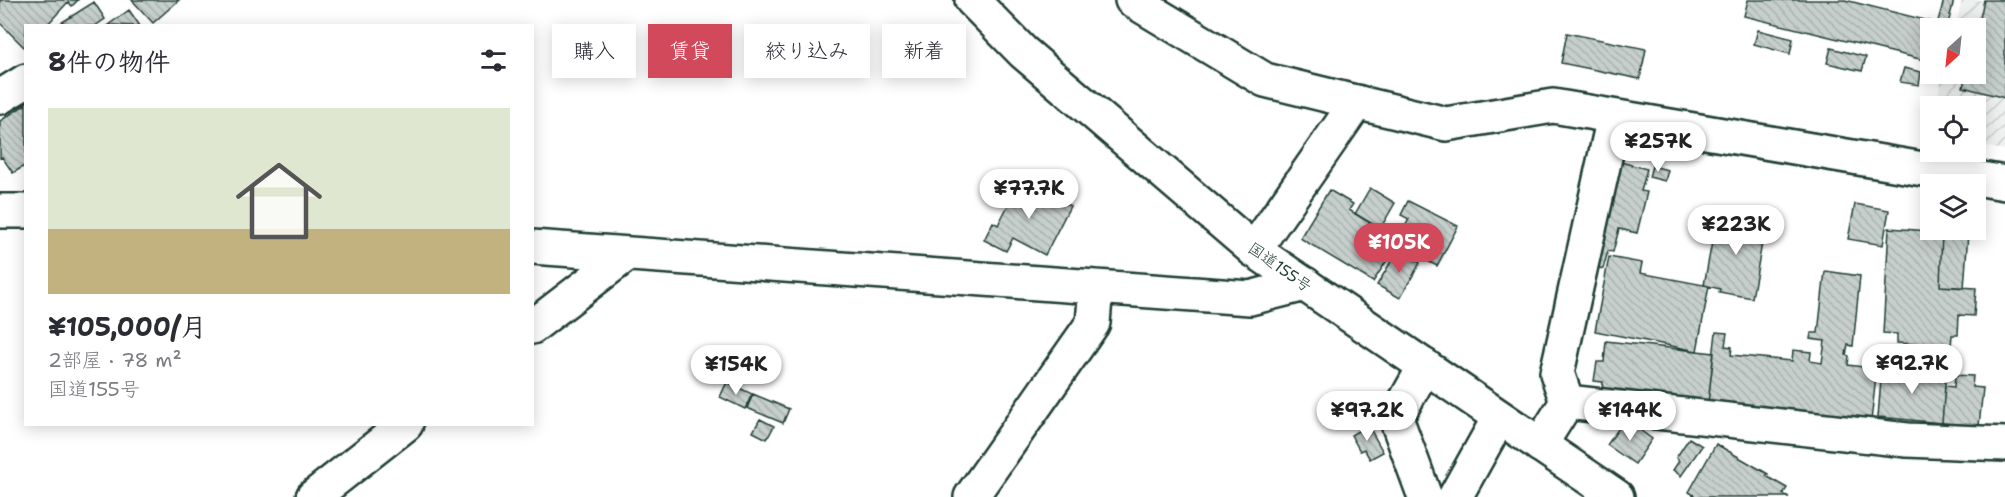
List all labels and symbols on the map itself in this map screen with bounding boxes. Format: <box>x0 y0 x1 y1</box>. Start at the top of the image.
north arrow <box>1920 18 1986 84</box>
pin: ¥257K <box>1616 122 1700 173</box>
pin: ¥77.7K <box>980 169 1078 220</box>
pin: ¥223K <box>1694 205 1778 256</box>
pin: ¥105K <box>1357 223 1441 274</box>
street label: 国道155号 <box>1244 237 1316 297</box>
pin: ¥92.7K <box>1863 344 1961 395</box>
pin: ¥154K <box>694 345 778 396</box>
pin: ¥97.2K <box>1318 391 1416 442</box>
pin: ¥144K <box>1588 391 1672 442</box>

